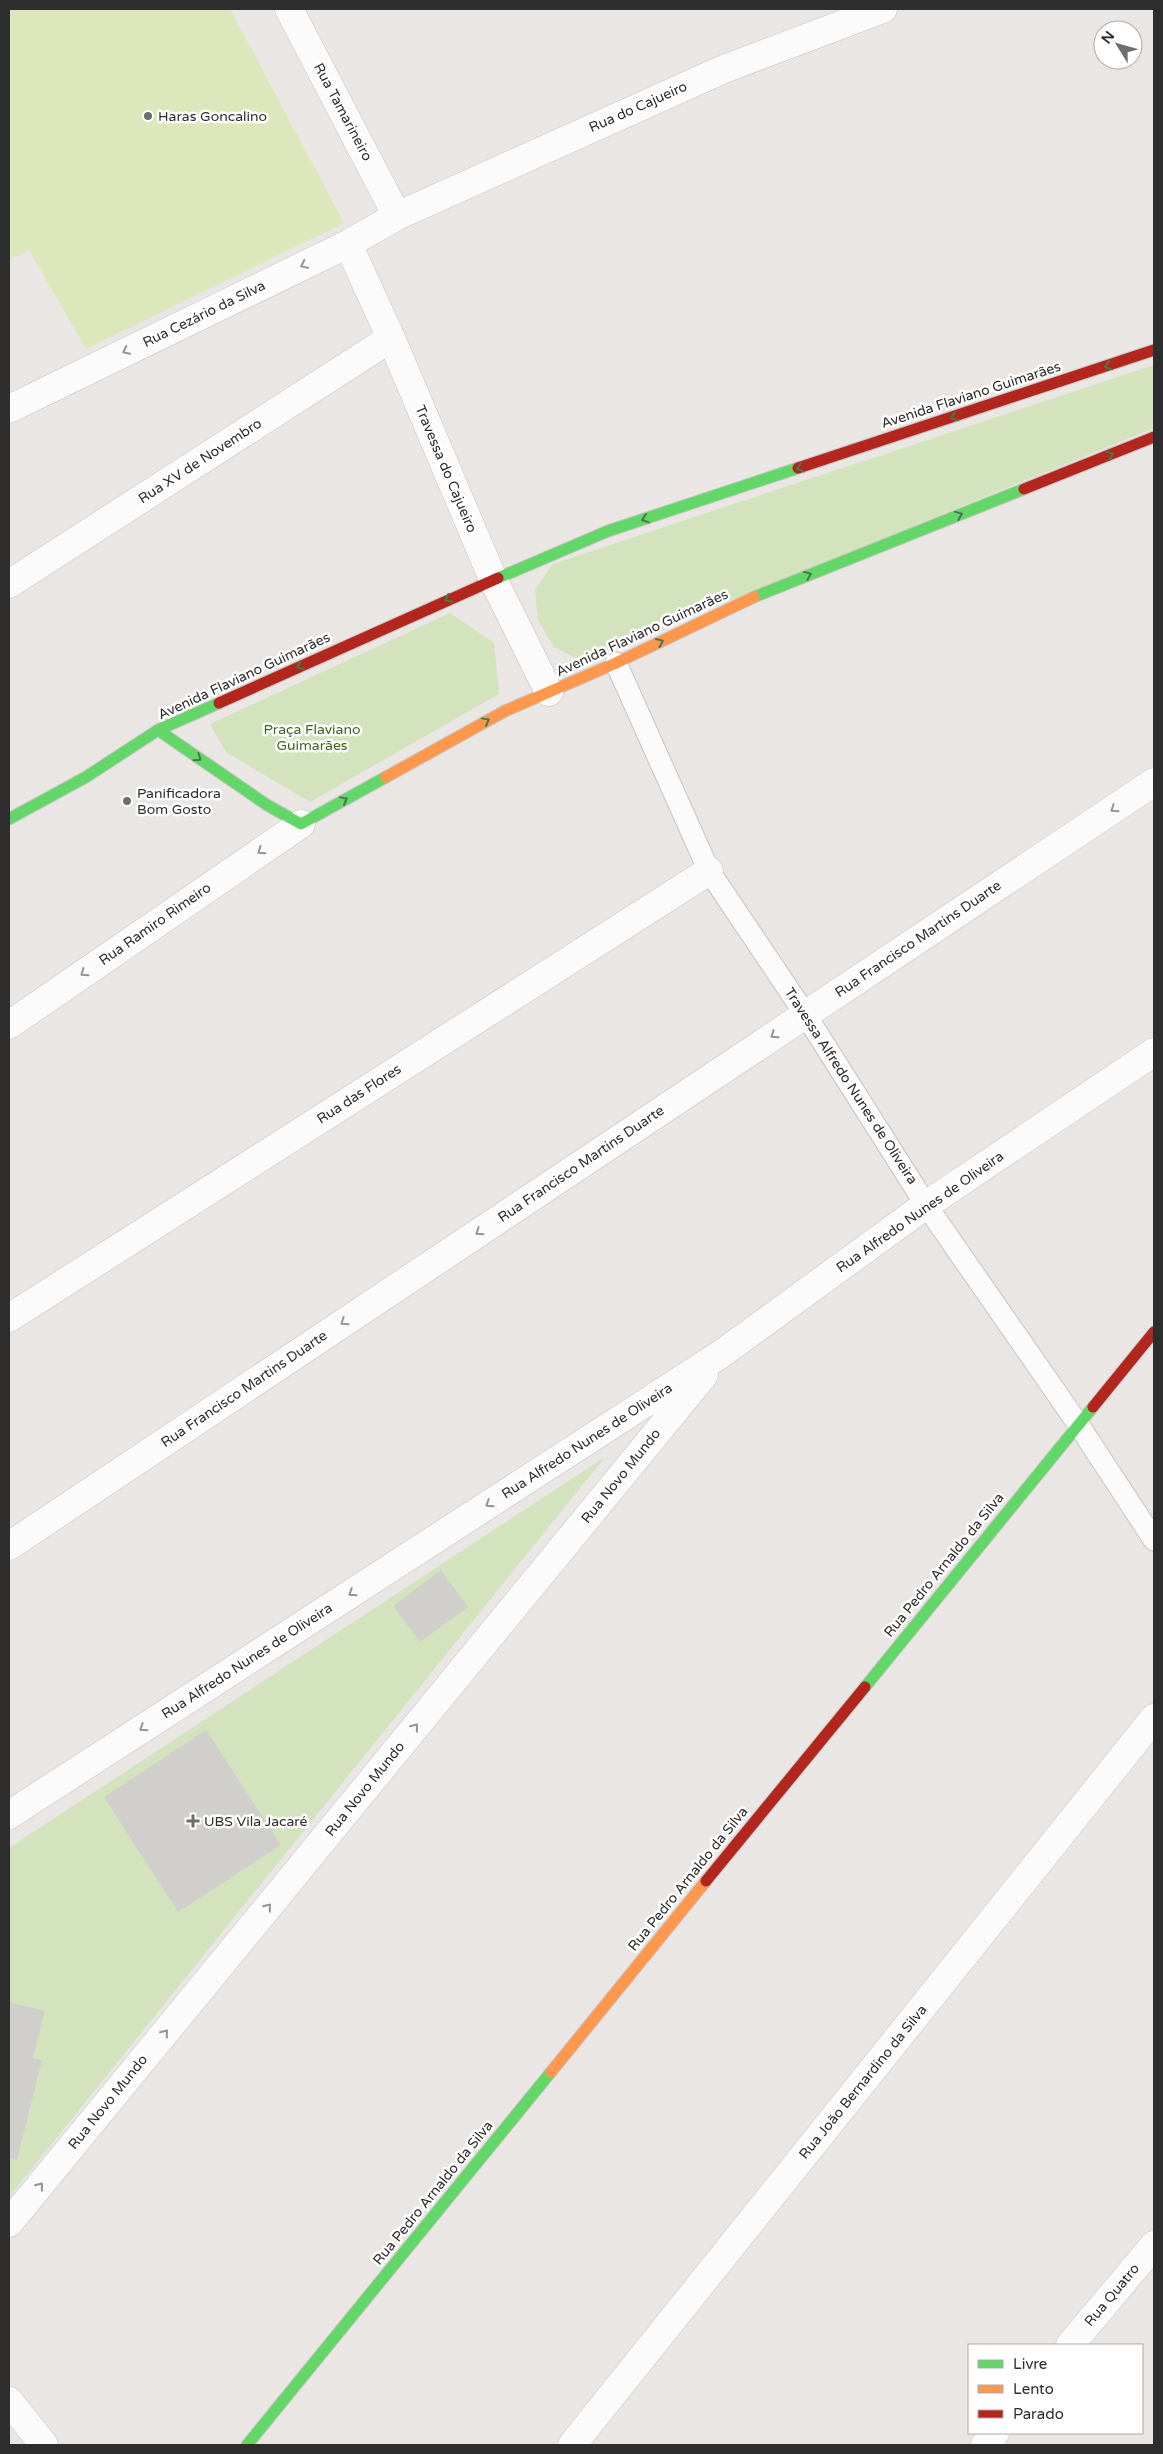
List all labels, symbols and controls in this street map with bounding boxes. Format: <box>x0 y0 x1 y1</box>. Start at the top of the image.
north arrow <box>1093 20 1143 70</box>
text: N <box>1098 28 1118 47</box>
street label: Rua Tamarineiro <box>310 60 376 164</box>
street label: Rua do Cajueiro <box>586 78 690 136</box>
place label: Haras Goncalino <box>158 108 267 125</box>
marker: Haras Goncalino <box>142 110 154 122</box>
one-way arrow <box>300 259 309 269</box>
street label: Rua Cezário da Silva <box>140 277 268 351</box>
one-way arrow <box>123 345 132 355</box>
street label: Avenida Flaviano Guimarães <box>879 358 1063 432</box>
one-way arrow <box>1104 360 1113 370</box>
street label: Travessa do Cajueiro <box>411 403 481 535</box>
one-way arrow <box>950 411 959 421</box>
street label: Rua XV de Novembro <box>135 415 265 507</box>
one-way arrow <box>1105 450 1114 461</box>
one-way arrow <box>796 462 804 472</box>
one-way arrow <box>954 511 963 521</box>
one-way arrow <box>642 513 650 523</box>
one-way arrow <box>803 571 812 581</box>
street label: Avenida Flaviano Guimarães <box>553 585 731 680</box>
one-way arrow <box>444 593 453 604</box>
street label: Avenida Flaviano Guimarães <box>155 628 333 723</box>
one-way arrow <box>655 638 664 648</box>
one-way arrow <box>296 660 305 670</box>
one-way arrow <box>481 718 490 728</box>
park label: Praça Flaviano Guimarães <box>264 721 360 754</box>
one-way arrow <box>192 752 202 761</box>
place label: Panificadora Bom Gosto <box>137 785 221 818</box>
marker: Panificadora Bom Gosto <box>121 795 133 807</box>
one-way arrow <box>339 796 348 806</box>
one-way arrow <box>1110 803 1119 812</box>
one-way arrow <box>257 845 267 854</box>
street label: Rua Francisco Martins Duarte <box>832 877 1004 1001</box>
street label: Rua Ramiro Rimeiro <box>96 879 214 969</box>
one-way arrow <box>80 967 90 976</box>
street label: Travessa Alfredo Nunes de Oliveira <box>781 984 921 1188</box>
one-way arrow <box>770 1028 779 1038</box>
street label: Rua das Flores <box>314 1060 405 1128</box>
street label: Rua Francisco Martins Duarte <box>495 1102 667 1226</box>
street label: Rua Alfredo Nunes de Oliveira <box>833 1148 1007 1276</box>
one-way arrow <box>475 1226 485 1235</box>
one-way arrow <box>340 1316 350 1325</box>
street label: Rua Francisco Martins Duarte <box>158 1327 330 1451</box>
street label: Rua Alfredo Nunes de Oliveira <box>498 1379 676 1503</box>
street label: Rua Novo Mundo <box>578 1425 664 1527</box>
street label: Rua Pedro Arnaldo da Silva <box>880 1489 1008 1641</box>
one-way arrow <box>485 1498 494 1508</box>
one-way arrow <box>349 1586 358 1596</box>
street label: Rua Alfredo Nunes de Oliveira <box>158 1599 336 1723</box>
one-way arrow <box>139 1722 148 1732</box>
one-way arrow <box>410 1724 418 1733</box>
street label: Rua Novo Mundo <box>322 1738 408 1840</box>
street label: Rua Pedro Arnaldo da Silva <box>624 1803 752 1955</box>
place label: UBS Vila Jacaré <box>204 1813 308 1830</box>
marker: UBS Vila Jacaré <box>186 1814 200 1828</box>
one-way arrow <box>262 1904 270 1913</box>
street label: Rua João Bernardino da Silva <box>795 2001 931 2163</box>
one-way arrow <box>159 2030 167 2039</box>
street label: Rua Novo Mundo <box>65 2051 151 2153</box>
street label: Rua Pedro Arnaldo da Silva <box>369 2117 497 2269</box>
one-way arrow <box>34 2182 43 2191</box>
street label: Rua Quatro <box>1081 2260 1143 2330</box>
legend <box>968 2344 1143 2434</box>
text: Livre <box>1013 2355 1047 2373</box>
text: Lento <box>1013 2380 1054 2398</box>
text: Parado <box>1013 2405 1064 2423</box>

